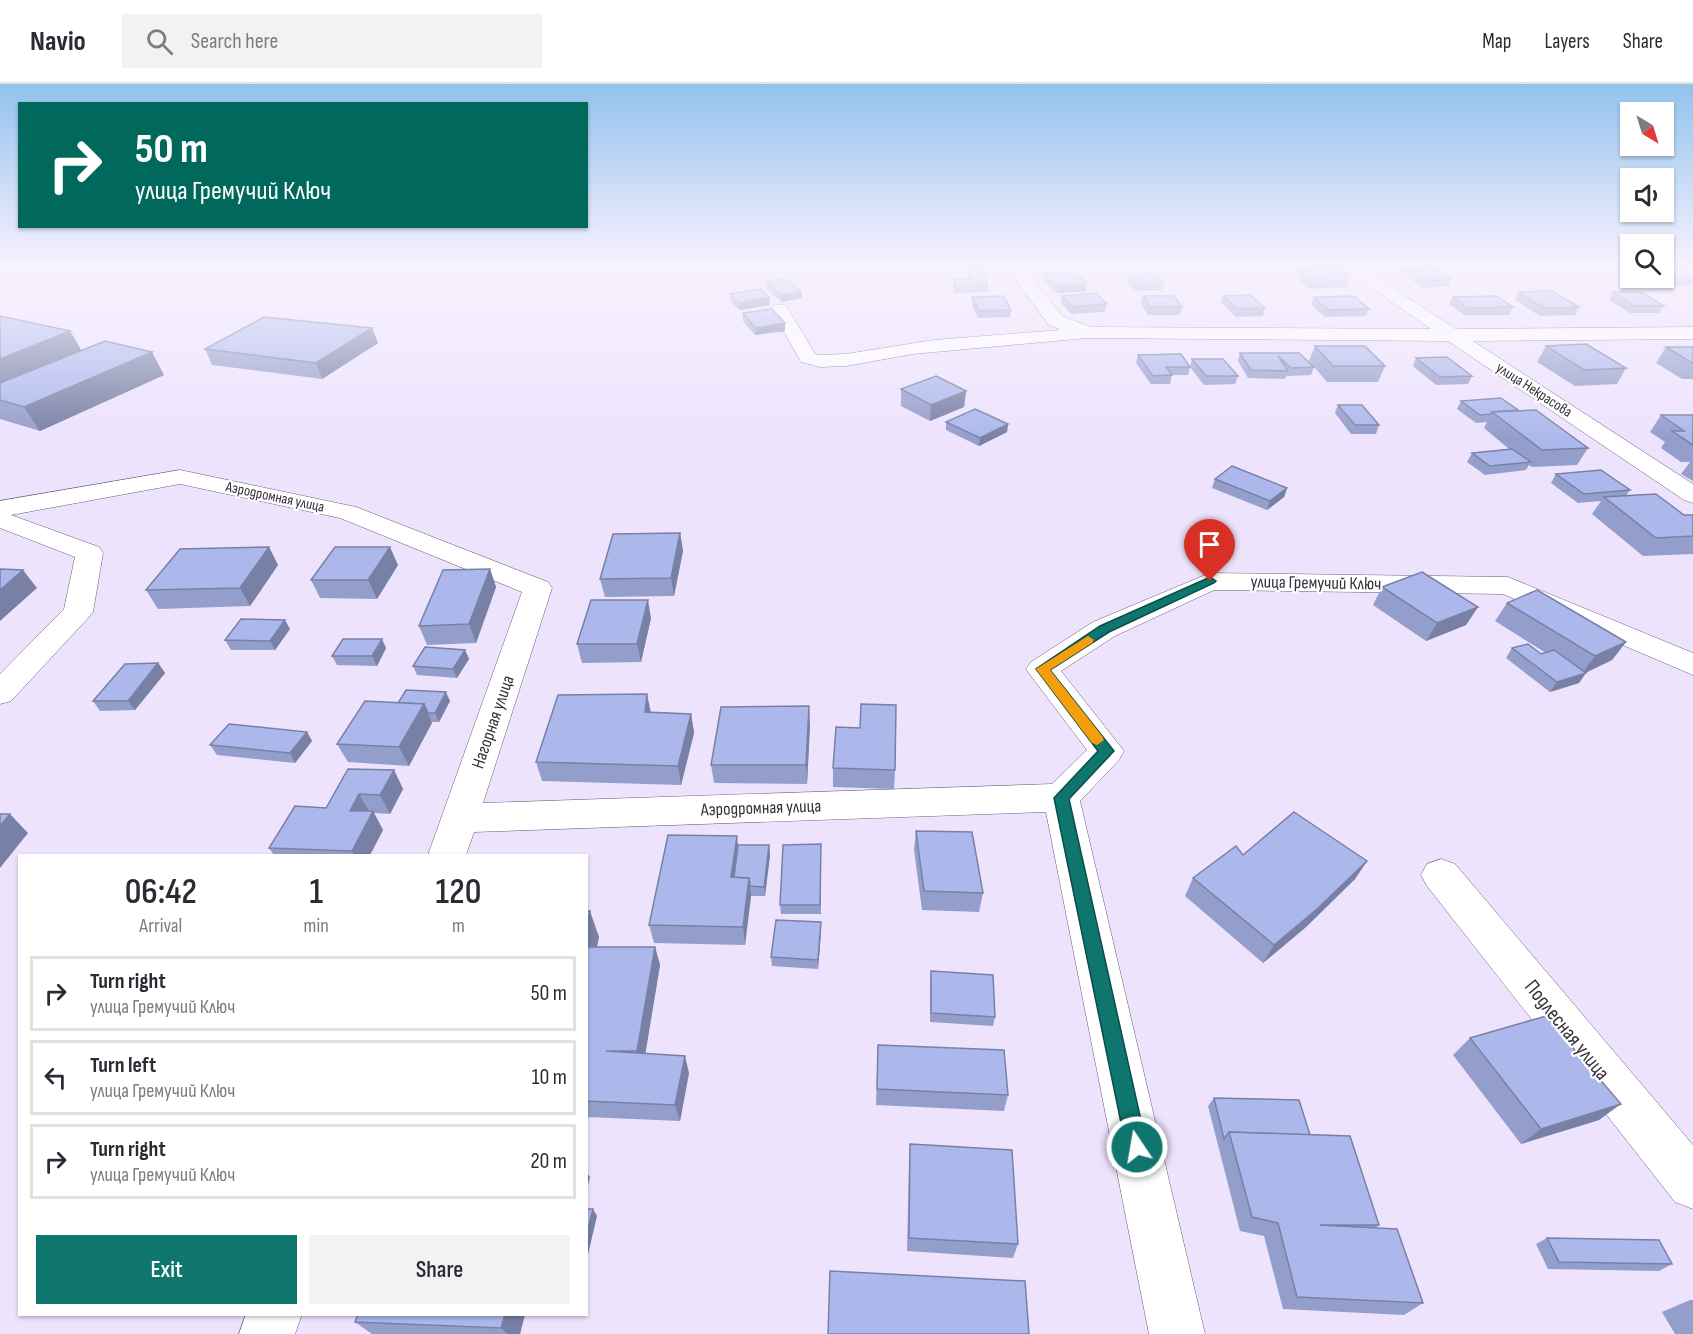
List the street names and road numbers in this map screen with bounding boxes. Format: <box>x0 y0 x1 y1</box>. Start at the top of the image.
street label: улица Некрасова <box>1492 358 1576 422</box>
street label: Аэродромная улица <box>223 477 326 517</box>
street label: улица Гремучий Ключ <box>1250 571 1382 595</box>
street label: Нагорная улица <box>467 673 519 771</box>
street label: Аэродромная улица <box>699 795 822 821</box>
street label: Подлесная улица <box>1519 975 1615 1085</box>

